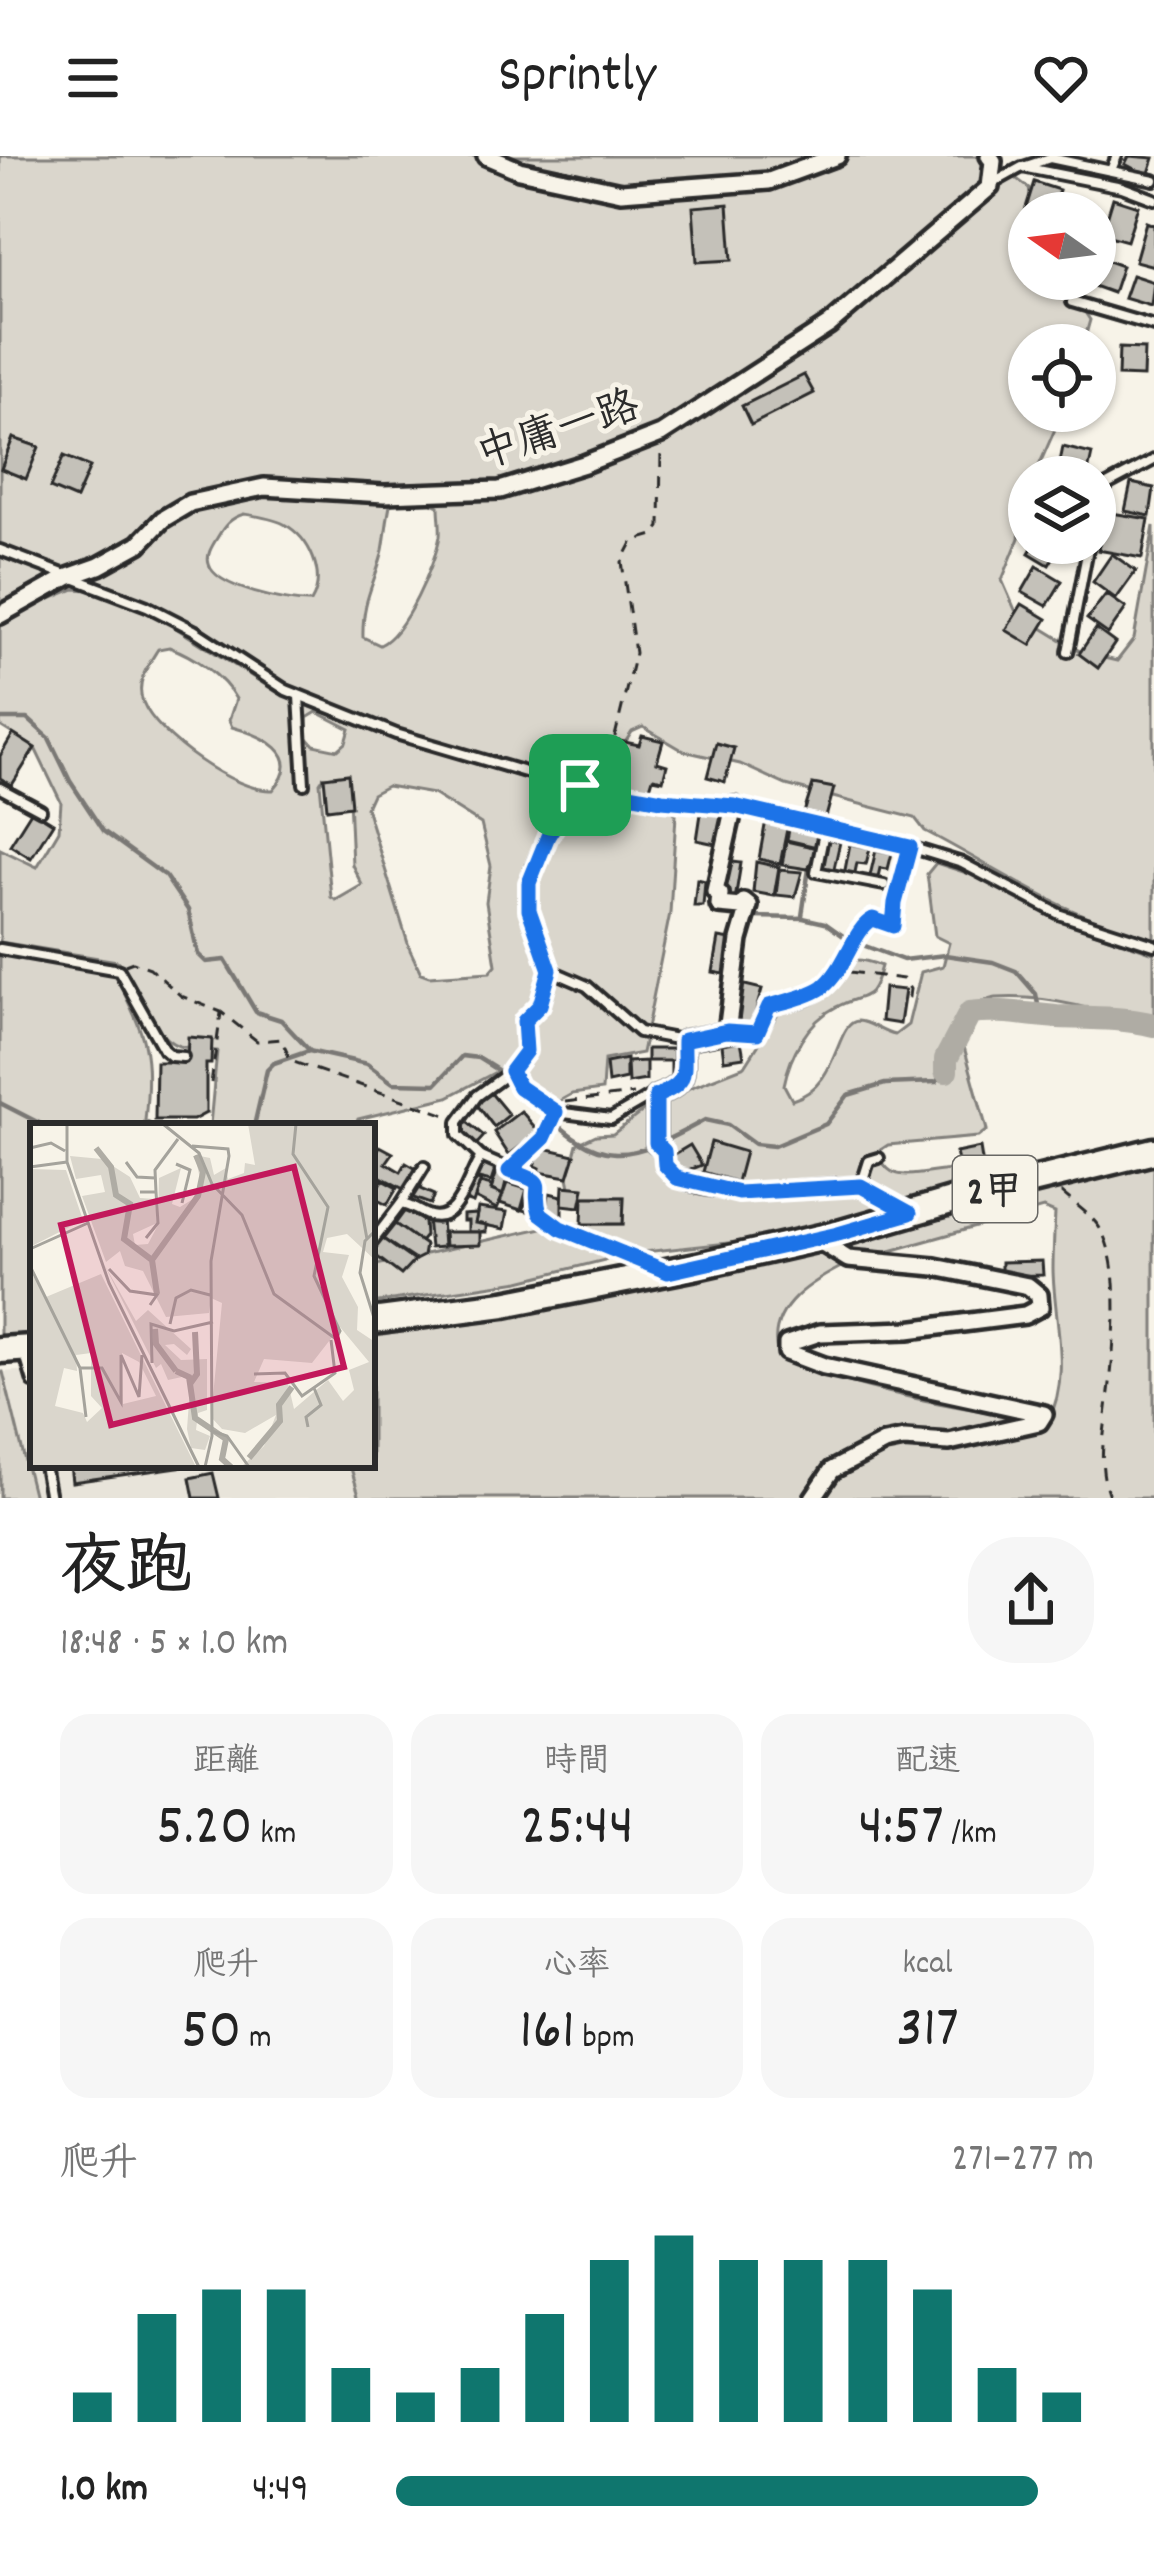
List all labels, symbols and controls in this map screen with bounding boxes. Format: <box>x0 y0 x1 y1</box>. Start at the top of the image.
text: Sprintly <box>498 40 656 117</box>
icon: menu <box>60 45 126 111</box>
icon: heart <box>1028 45 1094 111</box>
north arrow <box>1008 192 1116 300</box>
map controls <box>1008 192 1116 564</box>
button: locate <box>1008 324 1116 432</box>
street label: 中庸一路 <box>470 379 648 488</box>
button: layers <box>1008 456 1116 564</box>
pin <box>529 734 631 836</box>
icon: arrive <box>547 752 613 818</box>
inset map <box>30 1123 375 1468</box>
road number: 2甲 <box>953 1156 1037 1222</box>
text: 夜跑 <box>60 1526 192 1620</box>
button: share <box>968 1537 1094 1663</box>
text: 18:48 · 5 × 1.0 km <box>60 1618 288 1673</box>
text: 距離 <box>193 1740 259 1787</box>
text: 時間 <box>544 1740 610 1787</box>
text: 配速 <box>895 1740 961 1787</box>
text: 5.20 <box>156 1787 253 1873</box>
text: 25:44 <box>520 1787 634 1873</box>
text: 4:57 <box>858 1787 944 1873</box>
text: km <box>253 1812 297 1859</box>
text: /km <box>944 1812 997 1859</box>
text: kcal <box>903 1942 953 1989</box>
text: 爬升 <box>193 1944 259 1991</box>
text: 心率 <box>544 1944 610 1991</box>
text: 317 <box>896 1989 959 2075</box>
text: 50 <box>181 1991 241 2077</box>
text: 161 <box>519 1991 575 2077</box>
text: m <box>241 2016 272 2063</box>
text: bpm <box>575 2016 635 2063</box>
text: 271–277 m <box>951 2134 1094 2189</box>
text: 爬升 <box>60 2139 138 2194</box>
text: 1.0 km <box>60 2464 148 2519</box>
text: 4:49 <box>252 2464 309 2519</box>

